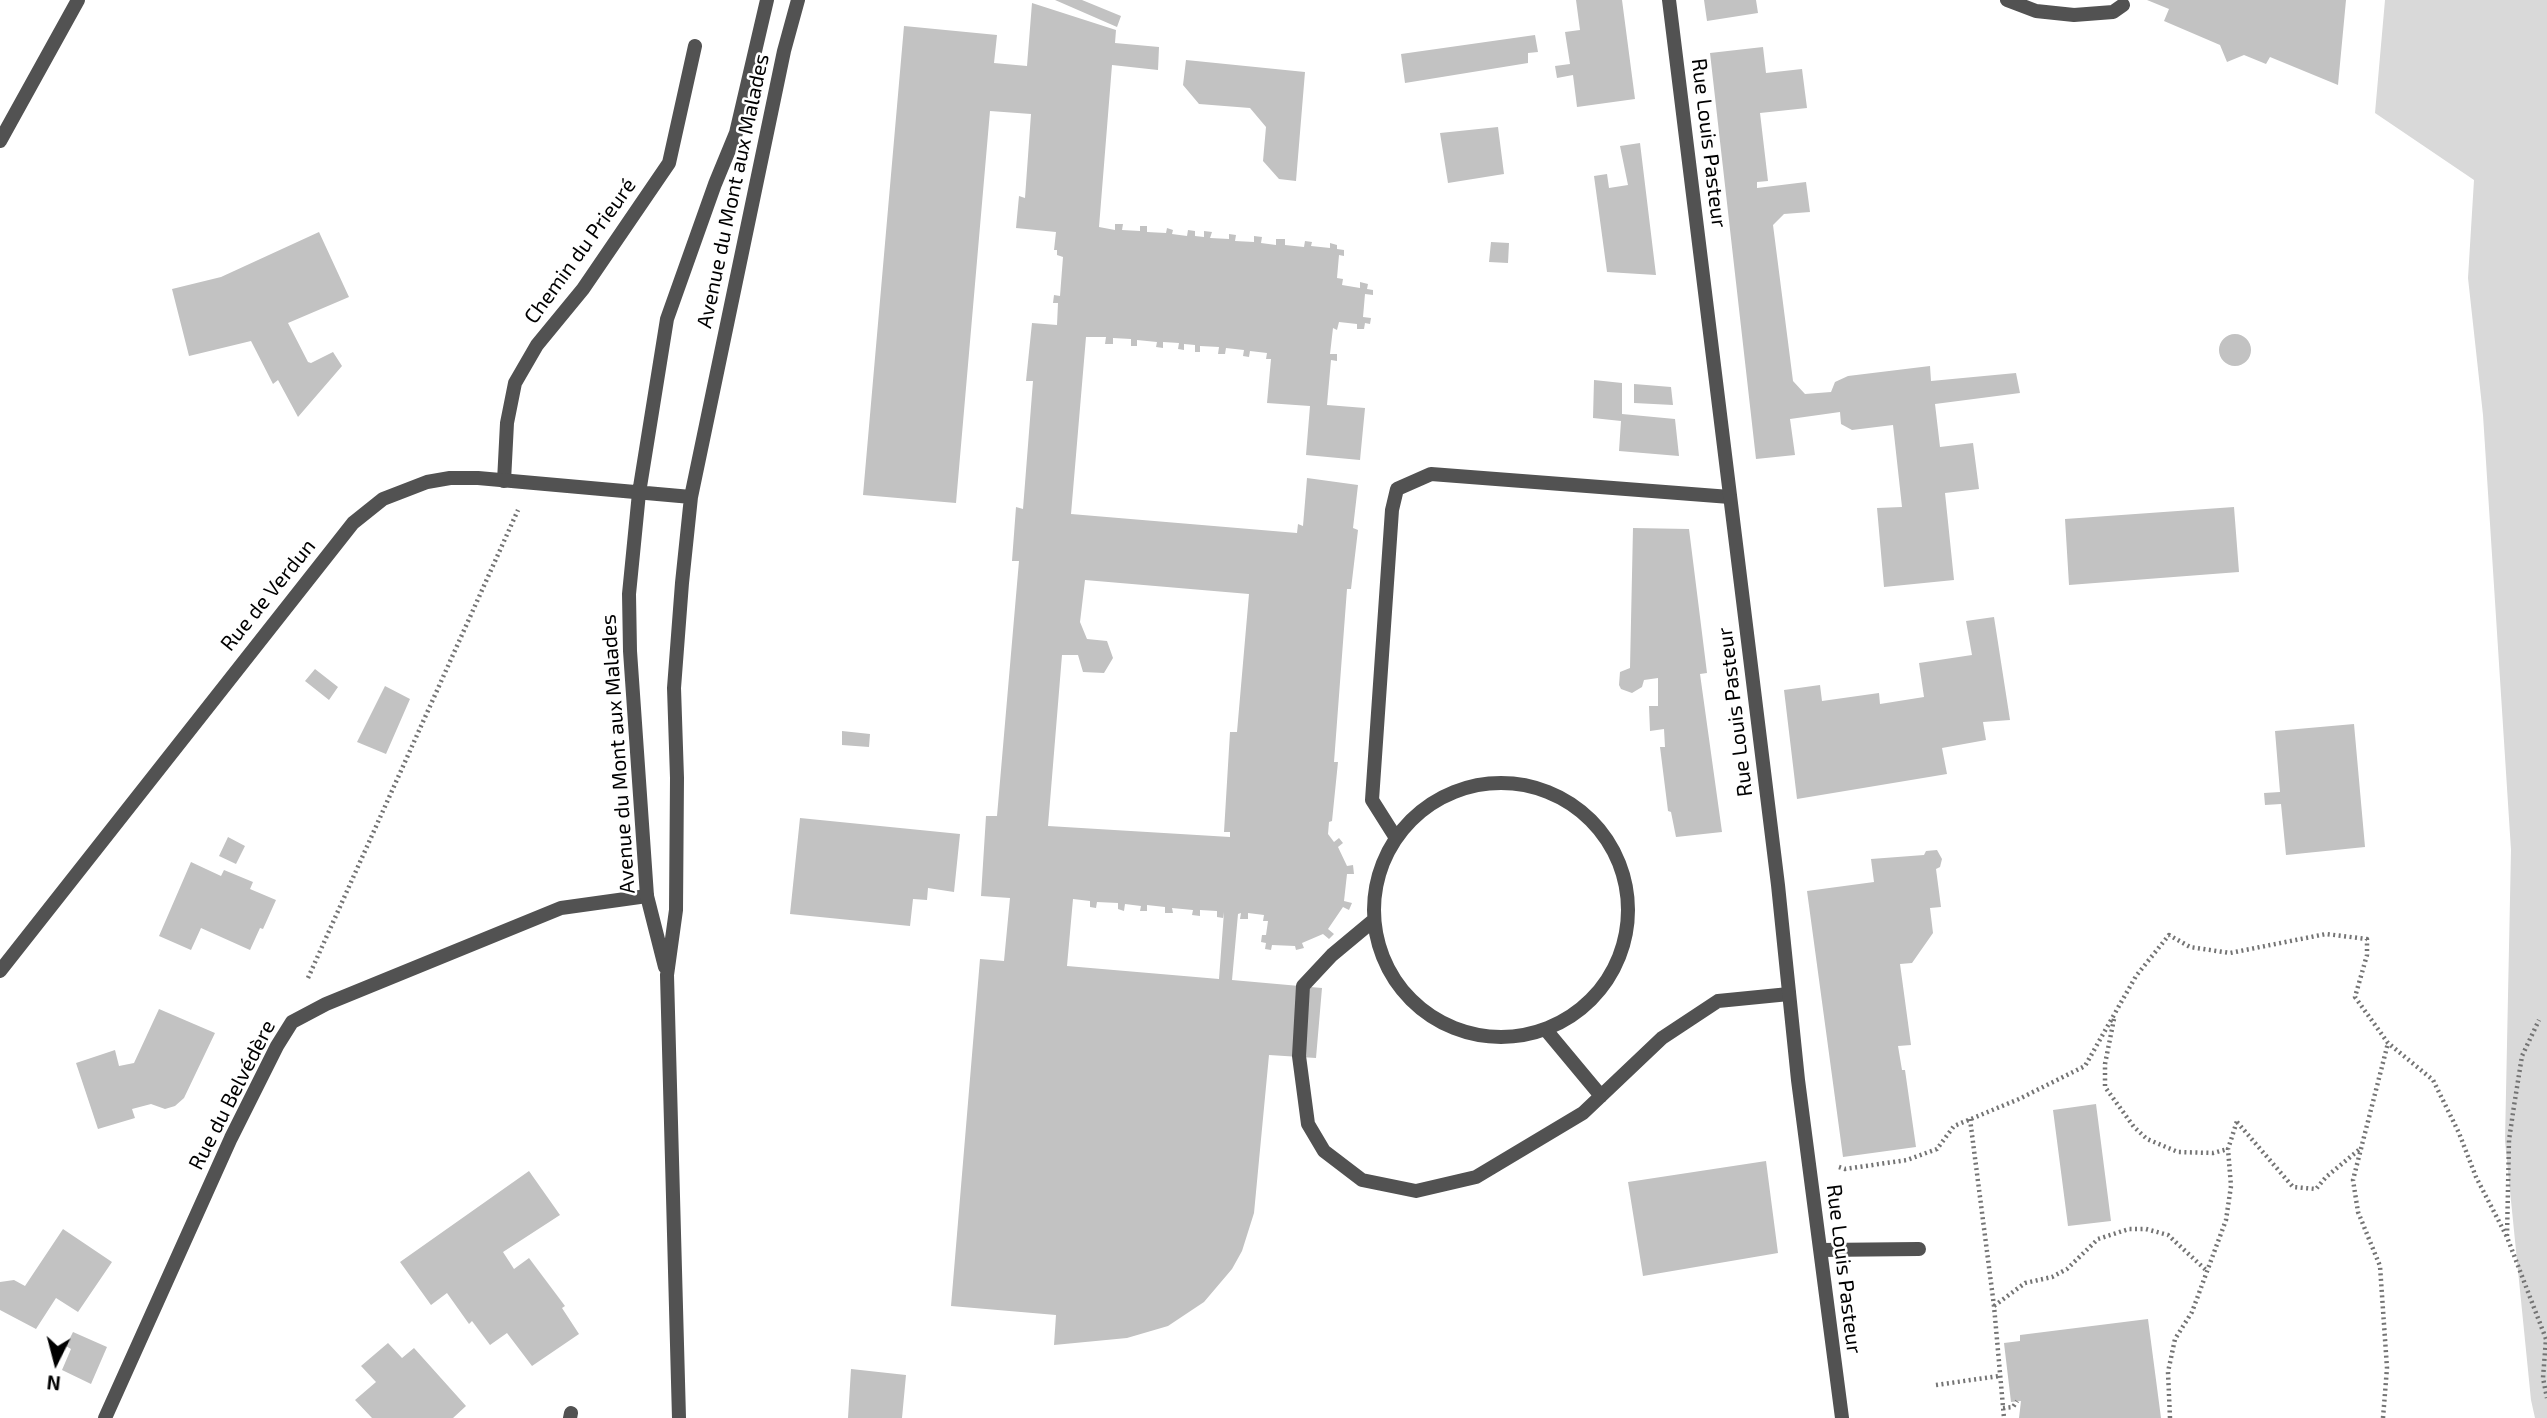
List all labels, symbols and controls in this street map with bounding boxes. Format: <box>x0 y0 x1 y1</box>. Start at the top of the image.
street label: Avenue du Mont aux Malades <box>692 51 774 331</box>
street label: Rue Louis Pasteur <box>1686 57 1732 229</box>
street label: Chemin du Prieuré <box>519 173 641 329</box>
street label: Rue de Verdun <box>215 534 321 656</box>
street label: Avenue du Mont aux Malades <box>596 613 640 895</box>
street label: Rue Louis Pasteur <box>1712 626 1758 798</box>
street label: Rue du Belvédère <box>183 1016 281 1174</box>
street label: Rue Louis Pasteur <box>1821 1183 1867 1355</box>
north arrow <box>21 1327 91 1397</box>
text: N <box>46 1371 62 1396</box>

